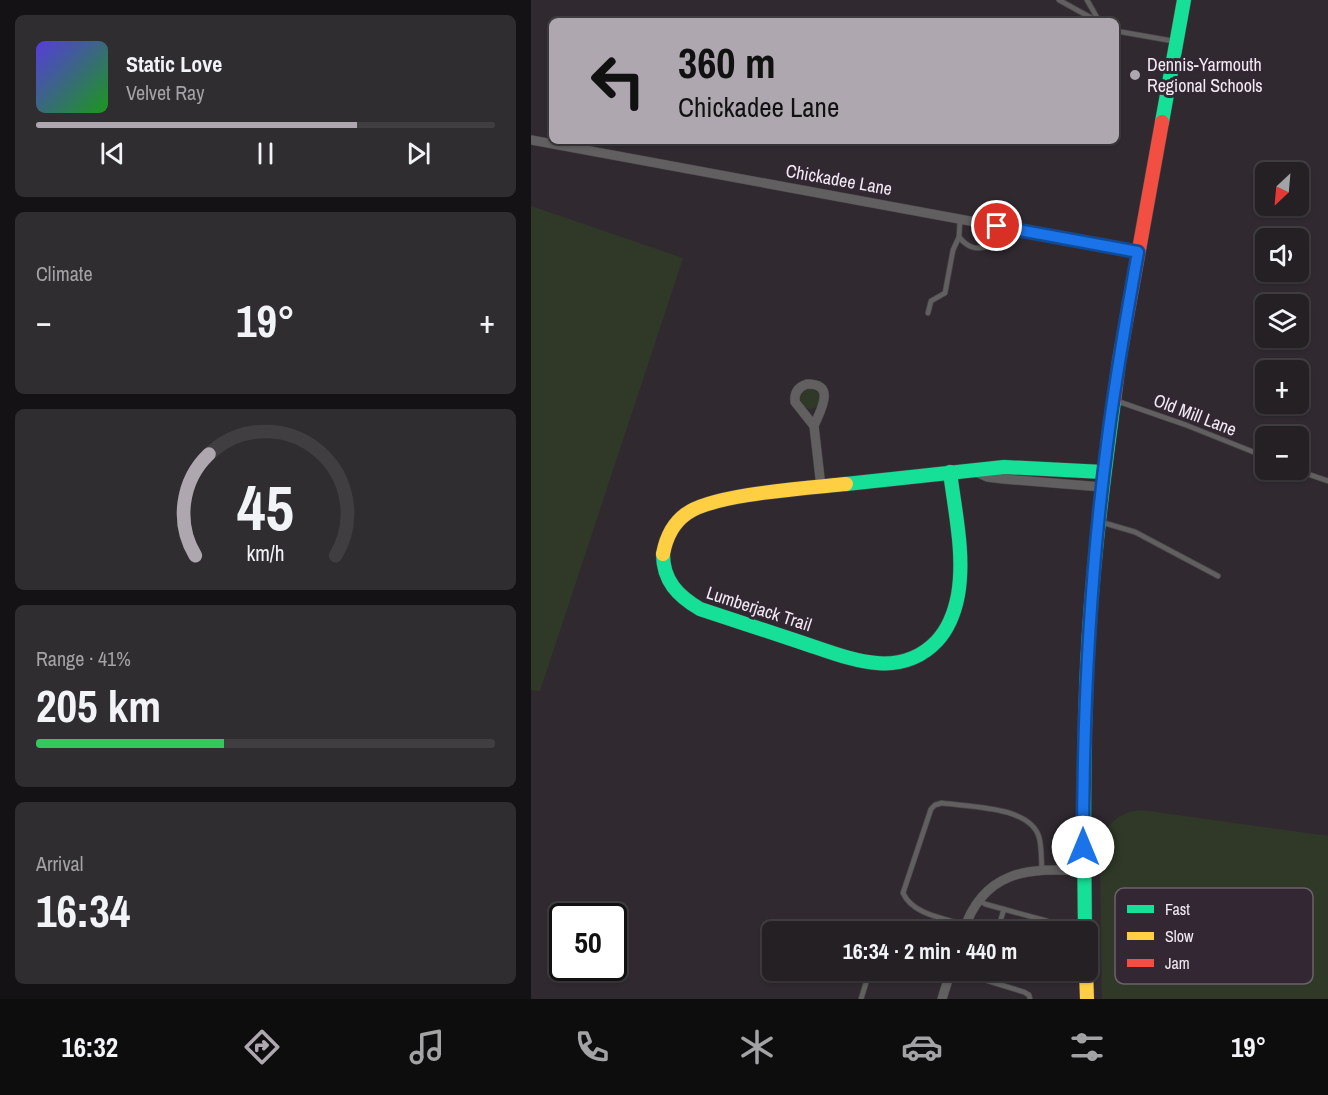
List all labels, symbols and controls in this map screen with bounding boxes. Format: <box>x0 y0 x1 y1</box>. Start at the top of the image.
text: 360 m <box>678 35 776 91</box>
icon: left <box>579 42 657 120</box>
text: Static Love <box>126 49 222 79</box>
place label: Dennis-Yarmouth Regional Schools <box>1147 52 1263 98</box>
marker: Dennis-Yarmouth Regional Schools <box>1128 68 1142 82</box>
text: Velvet Ray <box>126 79 204 106</box>
text: Chickadee Lane <box>678 89 839 125</box>
icon: previous <box>96 137 129 170</box>
icon: pause <box>249 137 282 170</box>
icon: next <box>402 137 435 170</box>
street label: Chickadee Lane <box>784 158 894 201</box>
north arrow <box>1255 162 1309 216</box>
map controls <box>1255 162 1309 480</box>
pin <box>971 200 1022 251</box>
icon: arrive <box>980 209 1013 242</box>
button: sound <box>1255 228 1309 282</box>
text: Climate <box>36 260 93 287</box>
text: 19° <box>236 290 295 351</box>
button: layers <box>1255 294 1309 348</box>
text: − <box>36 299 52 343</box>
text: + <box>479 299 495 343</box>
button: + <box>1255 360 1309 414</box>
street label: Old Mill Lane <box>1150 387 1240 442</box>
button: − <box>1255 426 1309 480</box>
text: 45 <box>237 466 294 550</box>
text: km/h <box>246 540 285 569</box>
street label: Lumberjack Trail <box>703 580 815 637</box>
text: Range · 41% <box>36 645 131 672</box>
text: 205 km <box>36 675 161 736</box>
position arrow <box>1051 815 1115 879</box>
text: Arrival <box>36 850 83 877</box>
text: 16:34 <box>36 880 130 941</box>
legend <box>1115 888 1313 984</box>
text: Fast <box>1165 898 1190 920</box>
speed limit sign: 50 <box>549 903 627 981</box>
text: Slow <box>1165 925 1194 947</box>
text: 16:34 · 2 min · 440 m <box>843 936 1017 966</box>
text: Jam <box>1165 952 1190 974</box>
icon: directions <box>241 1026 283 1068</box>
icon: music <box>406 1026 448 1068</box>
icon: phone <box>571 1026 613 1068</box>
icon: climate <box>736 1026 778 1068</box>
icon: car <box>901 1026 943 1068</box>
icon: filters <box>1066 1026 1108 1068</box>
text: 16:32 <box>61 1029 118 1065</box>
text: 19° <box>1231 1029 1266 1065</box>

